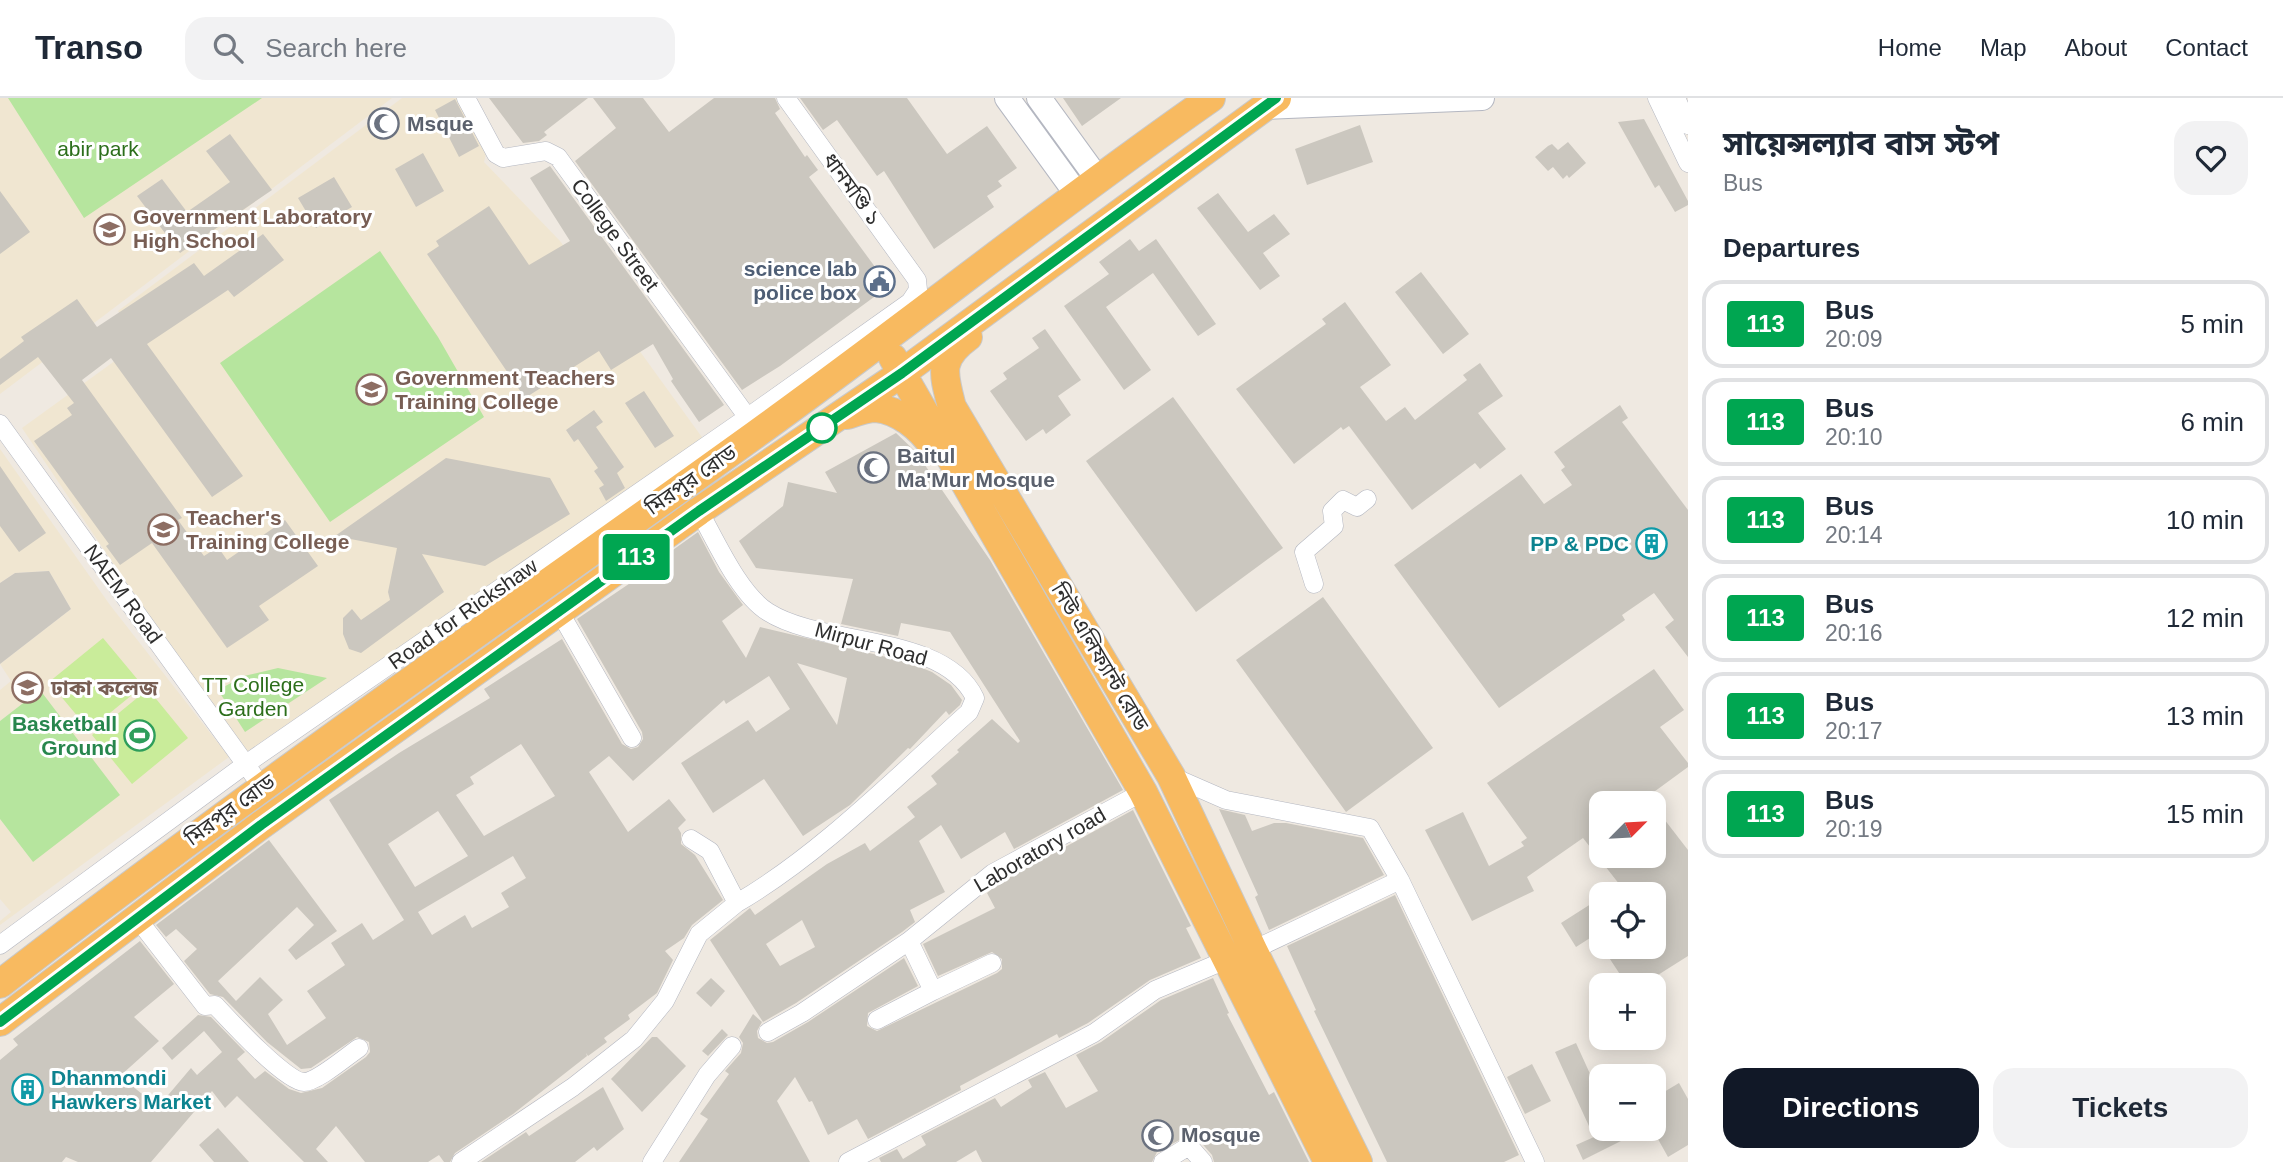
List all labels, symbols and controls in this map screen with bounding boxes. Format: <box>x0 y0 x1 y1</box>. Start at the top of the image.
search box <box>185 17 675 80</box>
text: Transo <box>35 29 143 66</box>
icon: search <box>209 29 247 67</box>
text: Search here <box>265 33 407 63</box>
text: Home <box>1878 34 1942 61</box>
text: Map <box>1980 34 2027 61</box>
text: About <box>2065 34 2127 61</box>
text: Contact <box>2165 34 2248 61</box>
mosque icon: Msque <box>367 107 401 141</box>
place label: Msque <box>407 112 474 135</box>
button: heart <box>2174 121 2248 195</box>
text: সায়েন্সল্যাব বাস স্টপ <box>1723 125 1999 162</box>
park label: abir park <box>57 137 139 160</box>
street label: ধানমণ্ডি ১ <box>819 148 886 229</box>
text: Bus <box>1723 170 1763 196</box>
street label: College Street <box>567 174 664 295</box>
place label: Government Laboratory High School <box>133 205 373 252</box>
school or university icon: Government Laboratory High School <box>93 212 127 246</box>
text: Departures <box>1723 233 1860 263</box>
place label: science lab police box <box>744 257 857 304</box>
public building icon: science lab police box <box>863 264 897 298</box>
text: Bus <box>1825 295 1874 325</box>
text: 5 min <box>2180 309 2244 339</box>
text: 113 <box>1746 310 1785 337</box>
text: 20:09 <box>1825 326 1883 352</box>
place label: Government Teachers Training College <box>395 366 615 413</box>
school or university icon: Government Teachers Training College <box>355 373 389 407</box>
text: Bus <box>1825 393 1874 423</box>
text: 6 min <box>2180 407 2244 437</box>
text: 113 <box>1746 408 1785 435</box>
unlabelled marker <box>807 413 837 443</box>
text: 20:10 <box>1825 424 1883 450</box>
street label: মিরপুর রোড <box>640 439 742 521</box>
place label: Baitul Ma'Mur Mosque <box>897 444 1055 491</box>
mosque icon: Baitul Ma'Mur Mosque <box>857 451 891 485</box>
text: Bus <box>1825 491 1874 521</box>
text: 10 min <box>2166 505 2244 535</box>
place label: Teacher's Training College <box>186 506 349 553</box>
text: 113 <box>1746 506 1785 533</box>
school or university icon: Teacher's Training College <box>146 513 180 547</box>
text: 20:14 <box>1825 522 1883 548</box>
building icon: PP & PDC <box>1635 527 1669 561</box>
place label: PP & PDC <box>1530 532 1629 555</box>
line badge: 113 <box>596 534 676 580</box>
street label: NAEM Road <box>80 540 167 648</box>
text: 113 <box>617 543 655 570</box>
street label: Road for Rickshaw <box>384 553 542 674</box>
street label: নিউ এলিফ্যান্ট রোড <box>1047 578 1154 736</box>
text: Bus <box>1825 589 1874 619</box>
text: 12 min <box>2166 603 2244 633</box>
text: 113 <box>1746 604 1785 631</box>
street label: Mirpur Road <box>812 617 930 670</box>
text: 20:16 <box>1825 620 1883 646</box>
school or university icon: ঢাকা কলেজ <box>11 671 45 705</box>
park label: TT College Garden <box>202 673 304 720</box>
place label: ঢাকা কলেজ <box>50 676 159 699</box>
text: Bus <box>1825 687 1874 717</box>
text: 13 min <box>2166 701 2244 731</box>
text: 113 <box>1746 702 1785 729</box>
place label: Basketball Ground <box>12 712 117 759</box>
text: 20:17 <box>1825 718 1883 744</box>
sports icon: Basketball Ground <box>123 719 157 753</box>
street label: মিরপুর রোড <box>180 769 280 851</box>
text: Bus <box>1825 785 1874 815</box>
north arrow <box>1589 791 1666 868</box>
map controls <box>1589 791 1666 1141</box>
text: 15 min <box>2166 799 2244 829</box>
text: 113 <box>1746 800 1785 827</box>
street label: Laboratory road <box>970 803 1110 897</box>
text: 20:19 <box>1825 816 1883 842</box>
button: locate <box>1589 882 1666 959</box>
button: + <box>1589 973 1666 1050</box>
button: − <box>1589 1064 1666 1141</box>
place label: Dhanmondi Hawkers Market <box>51 1066 211 1113</box>
button: Directions <box>1723 1068 1979 1148</box>
button: Tickets <box>1993 1068 2248 1148</box>
building icon: Dhanmondi Hawkers Market <box>11 1073 45 1107</box>
mosque icon: Mosque <box>1141 1118 1175 1152</box>
place label: Mosque <box>1181 1123 1260 1146</box>

